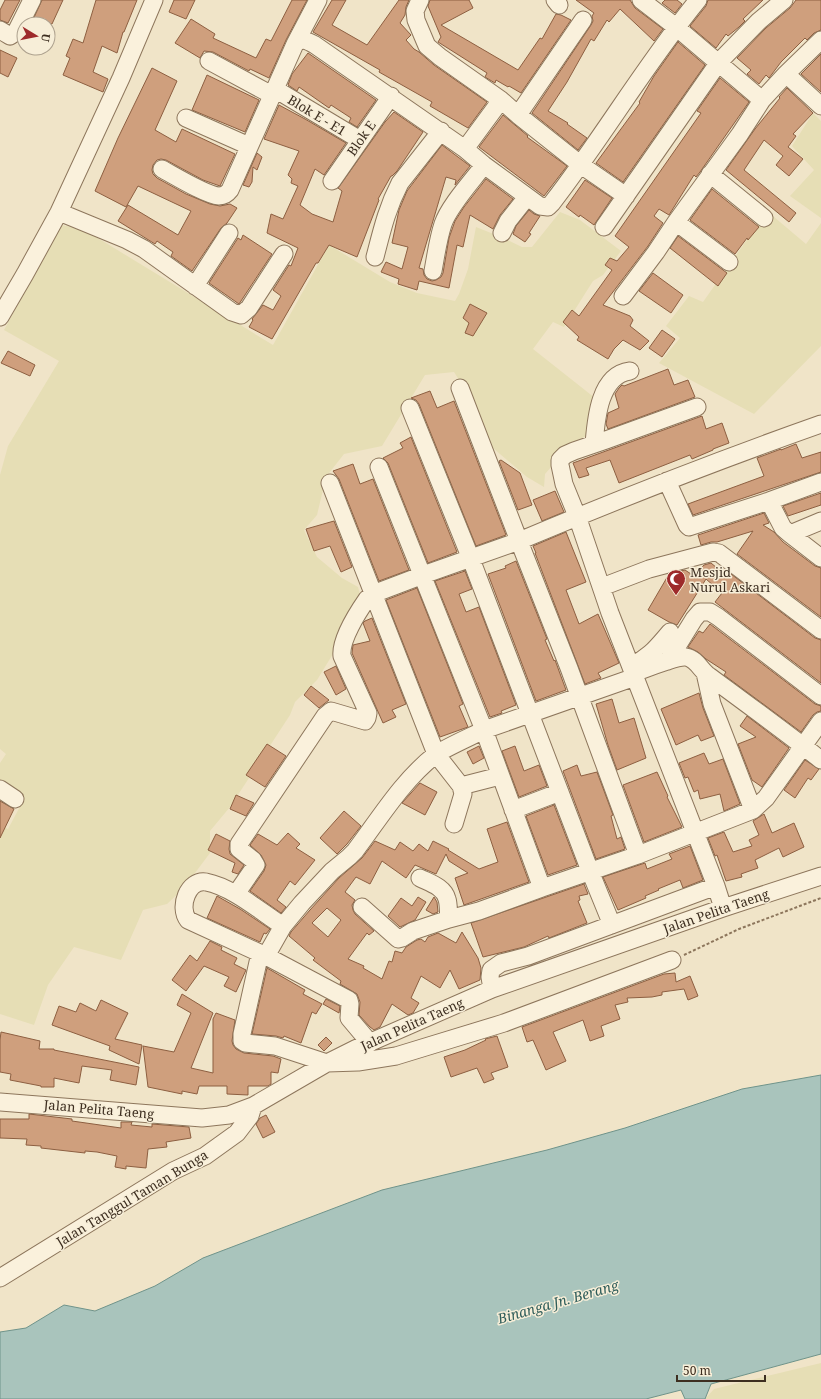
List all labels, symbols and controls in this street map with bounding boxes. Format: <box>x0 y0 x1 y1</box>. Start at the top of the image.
north arrow <box>16 16 56 56</box>
text: U <box>38 32 54 44</box>
street label: Blok E - E1 <box>284 90 350 140</box>
street label: Blok E <box>342 117 380 159</box>
place label: Mesjid Nurul Askari <box>690 563 770 596</box>
mosque icon: Mesjid Nurul Askari <box>665 568 687 596</box>
street label: Jalan Pelita Taeng <box>660 884 771 938</box>
street label: Jalan Pelita Taeng <box>357 993 466 1055</box>
street label: Jalan Pelita Taeng <box>42 1095 155 1123</box>
street label: Jalan Tanggul Taman Bunga <box>52 1146 211 1251</box>
water label: Binanga Jn. Berang <box>494 1275 622 1328</box>
scale bar <box>677 1357 765 1383</box>
text: 50 m <box>683 1362 711 1379</box>

